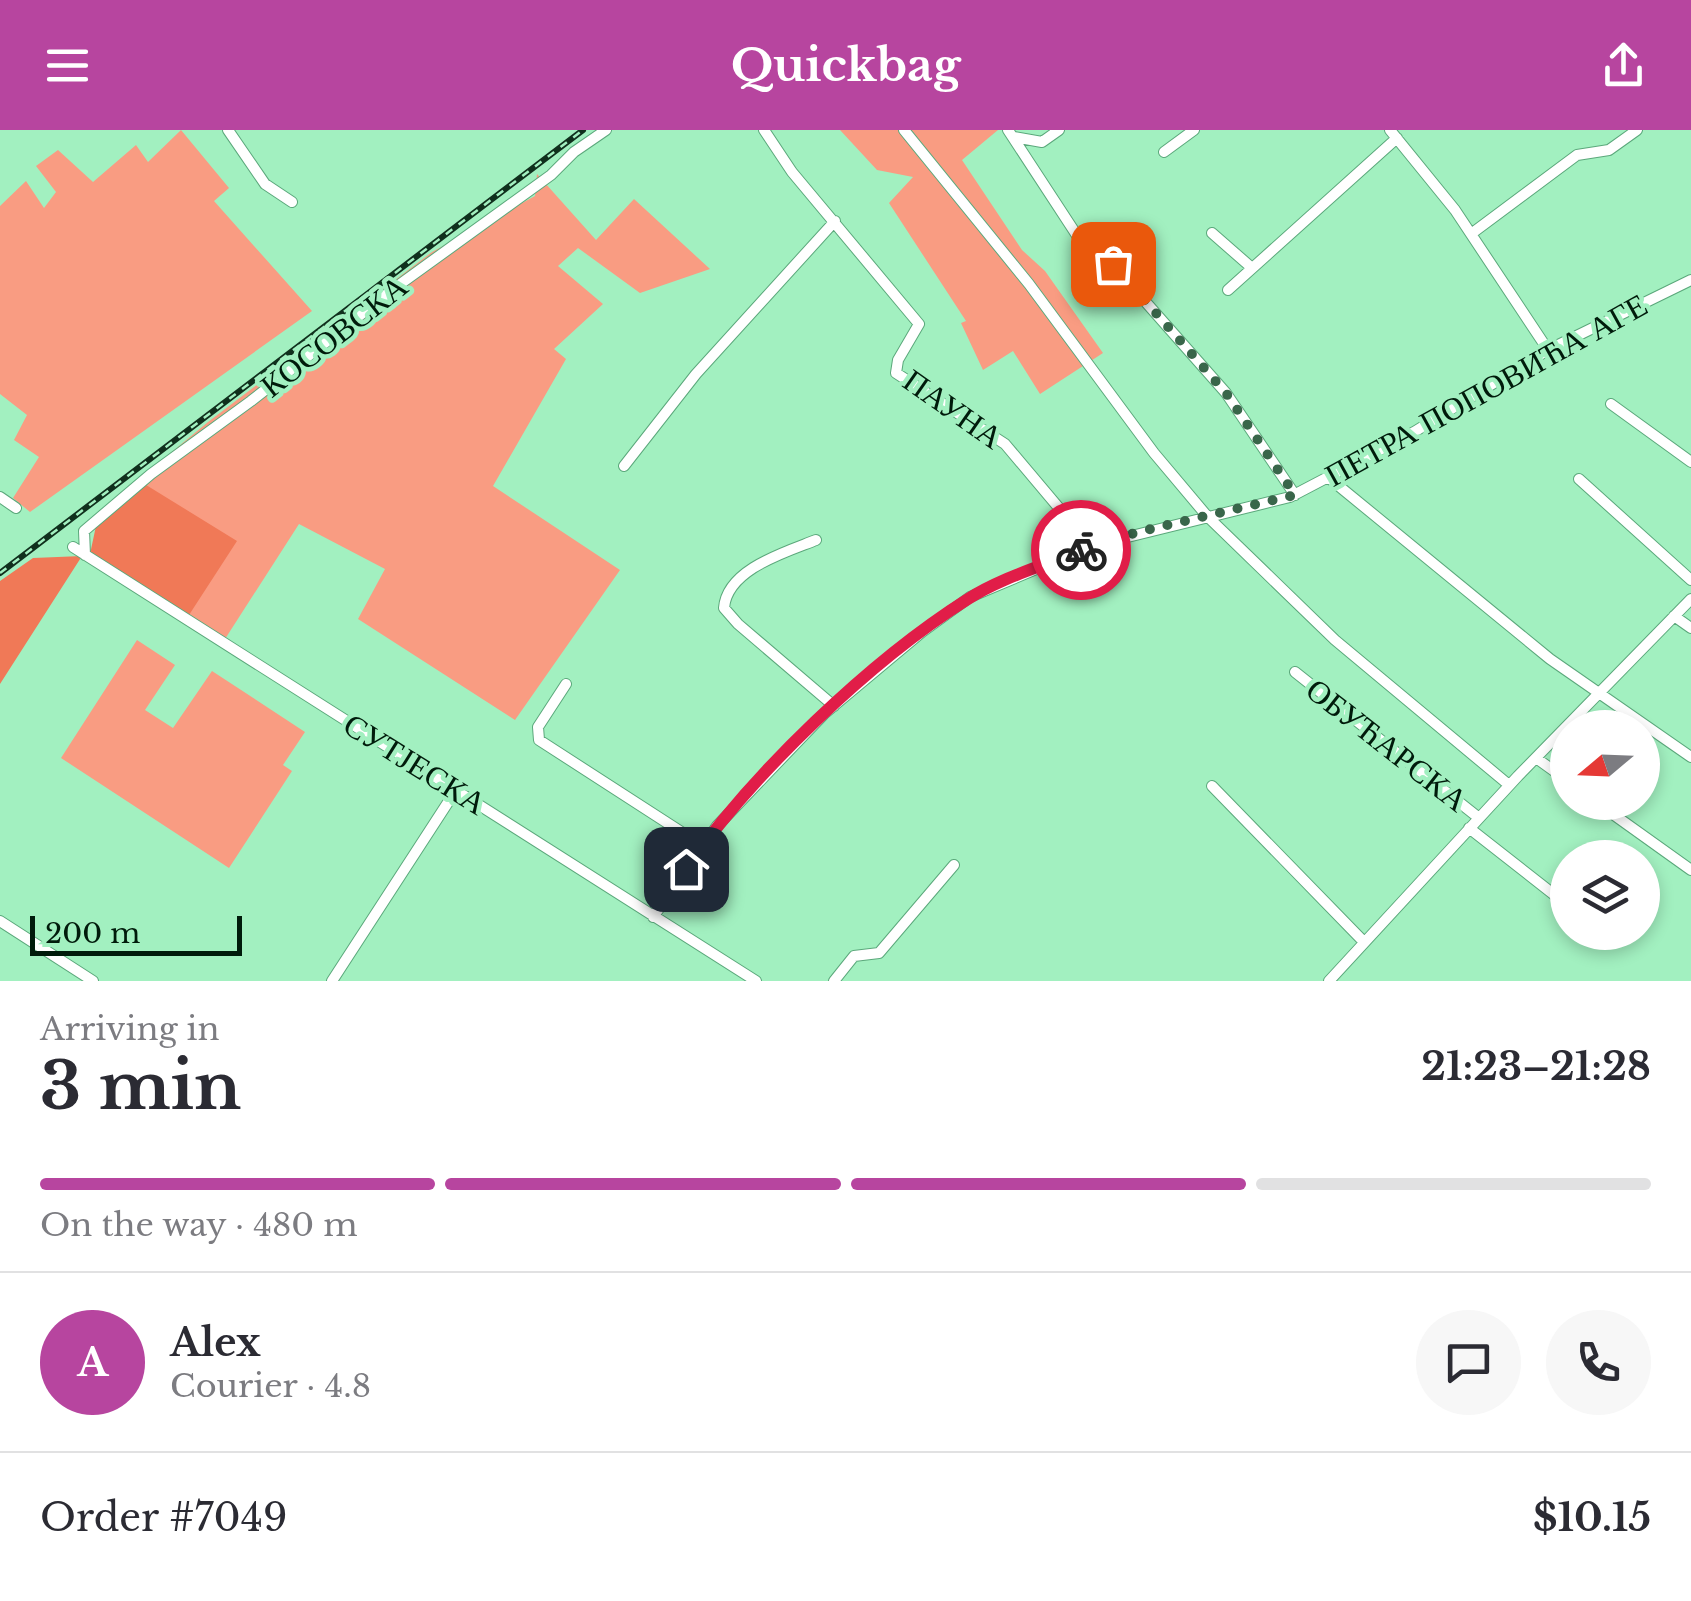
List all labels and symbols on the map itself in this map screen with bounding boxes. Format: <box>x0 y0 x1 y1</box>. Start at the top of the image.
pin <box>1071 222 1156 307</box>
street label: КОСОВСКА <box>252 266 416 406</box>
street label: ПЕТРА ПОПОВИЋА АГЕ <box>1318 285 1654 495</box>
street label: ПАУНА <box>896 360 1010 458</box>
courier <box>1031 500 1131 600</box>
street label: ОБУЋАРСКА <box>1298 670 1476 820</box>
street label: СУТЈЕСКА <box>336 704 494 824</box>
north arrow <box>1550 710 1660 820</box>
pin <box>644 827 729 912</box>
scale bar <box>30 911 242 956</box>

